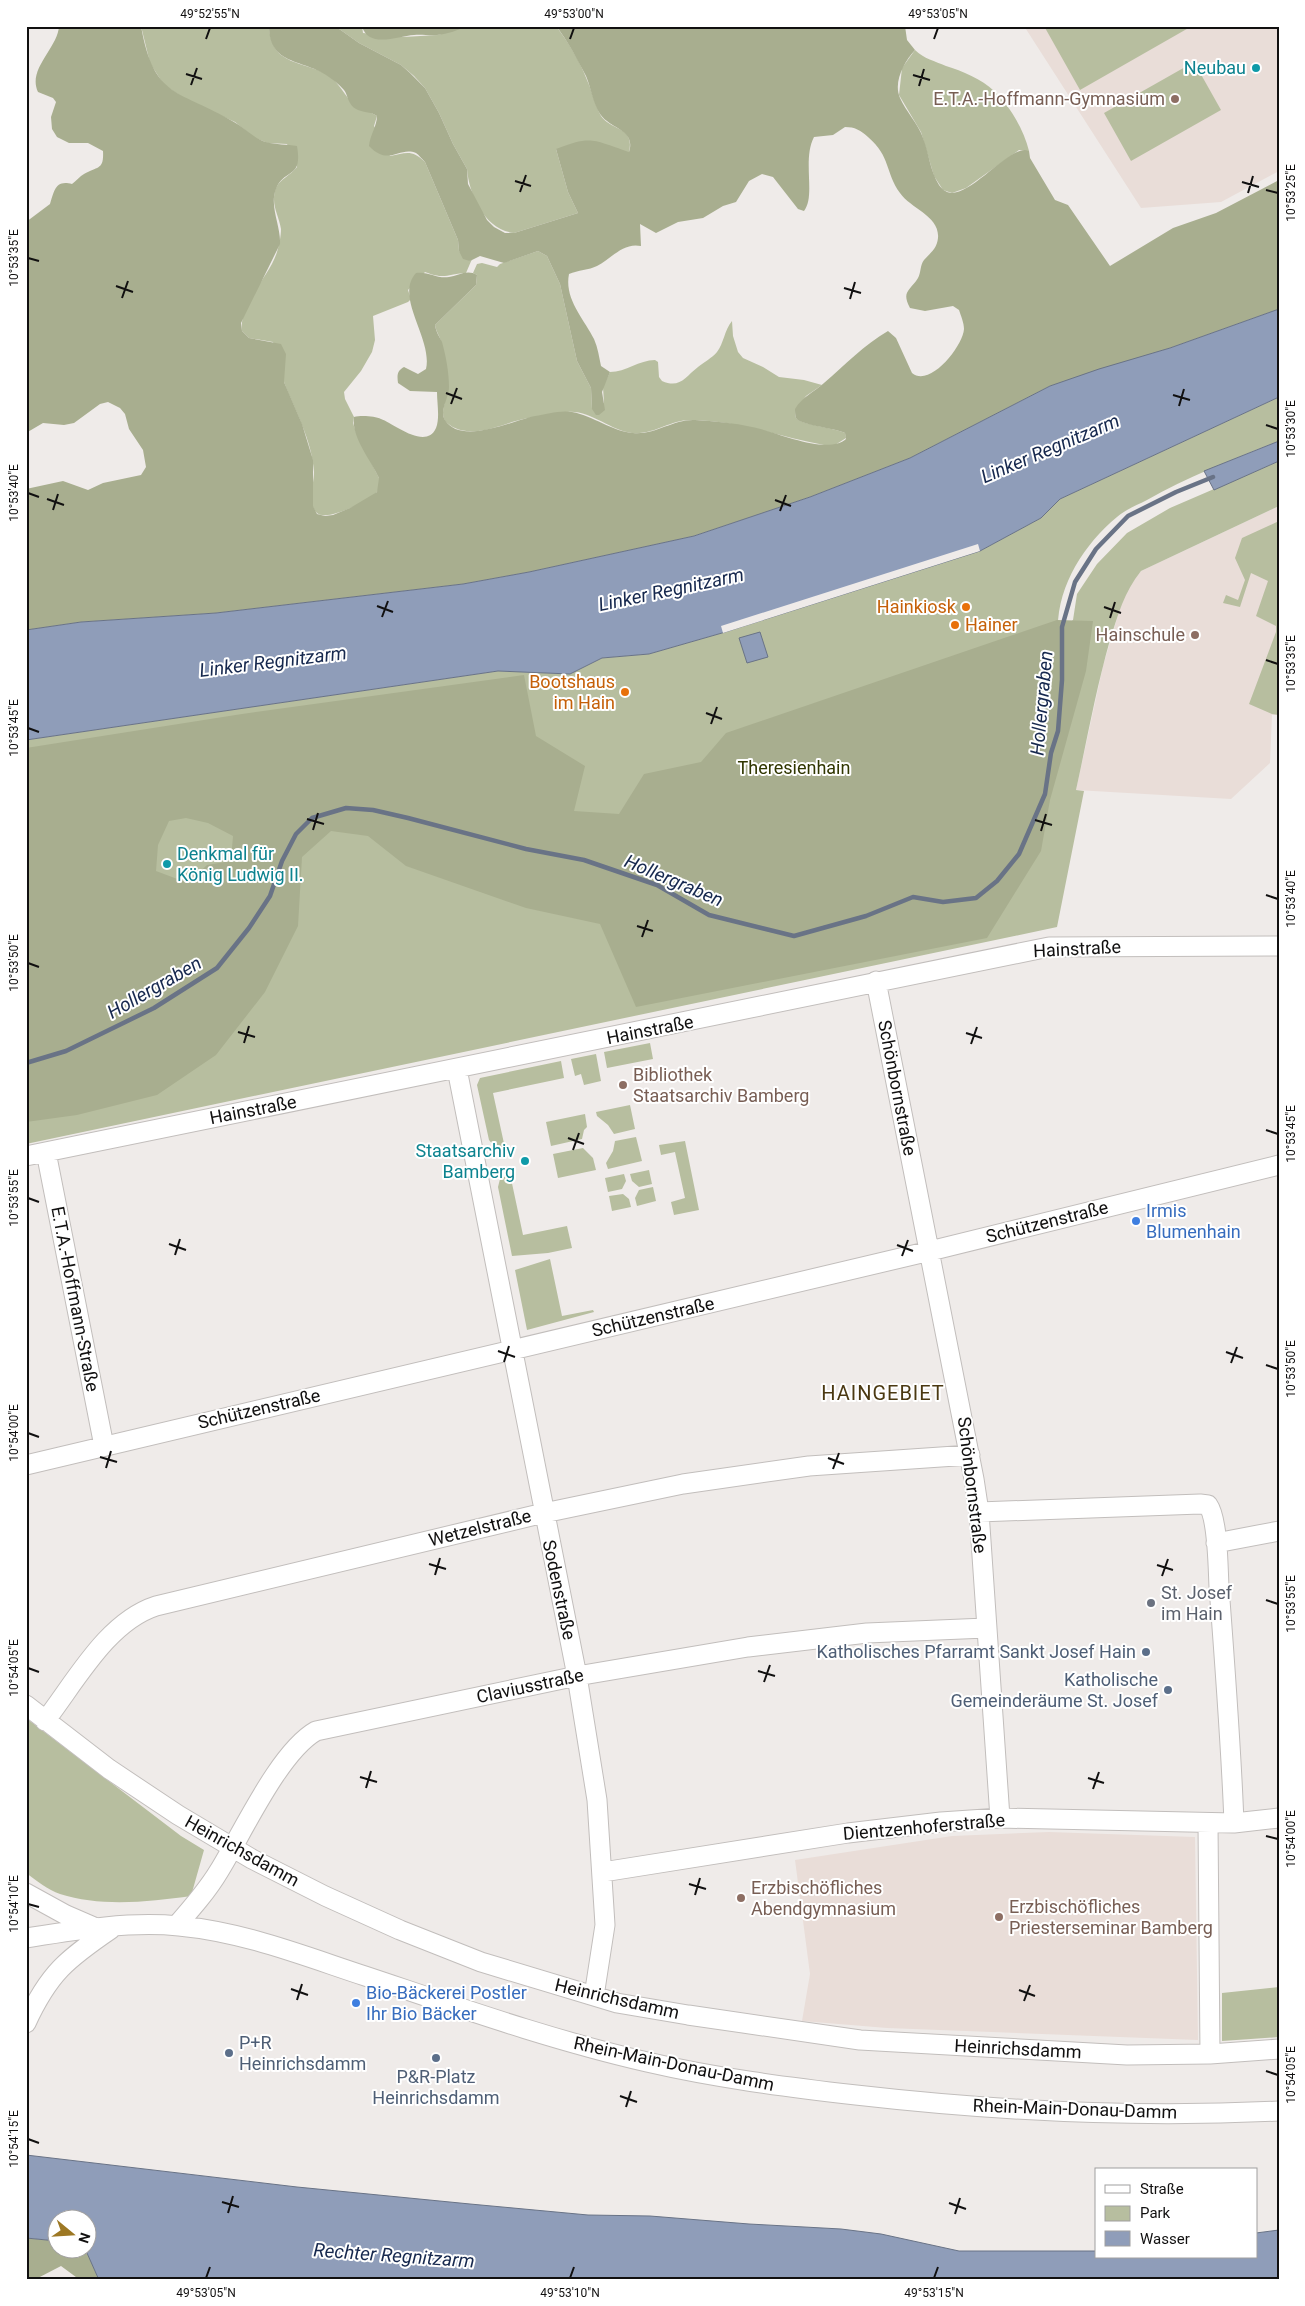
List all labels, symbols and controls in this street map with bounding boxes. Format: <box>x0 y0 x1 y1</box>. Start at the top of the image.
text: 49°52'55"N <box>180 7 240 21</box>
text: 49°53'00"N <box>544 7 604 21</box>
text: 49°53'05"N <box>908 7 968 21</box>
place label: Neubau <box>1184 57 1246 78</box>
marker: Neubau <box>1250 62 1262 74</box>
place label: E.T.A.-Hoffmann-Gymnasium <box>933 88 1165 109</box>
marker: E.T.A.-Hoffmann-Gymnasium <box>1169 93 1181 105</box>
text: 10°53'25"E <box>1284 164 1298 222</box>
text: 10°53'35"E <box>7 229 21 287</box>
text: 10°53'30"E <box>1284 400 1298 458</box>
water label: Linker Regnitzarm <box>978 409 1123 488</box>
text: 10°53'40"E <box>7 464 21 522</box>
water label: Linker Regnitzarm <box>596 563 746 616</box>
place label: Hainkiosk <box>877 596 957 617</box>
marker: Hainkiosk <box>960 601 972 613</box>
place label: Hainer <box>965 614 1018 635</box>
marker: Hainer <box>949 619 961 631</box>
place label: Hainschule <box>1096 624 1185 645</box>
marker: Hainschule <box>1189 629 1201 641</box>
text: 10°53'35"E <box>1284 635 1298 693</box>
water label: Linker Regnitzarm <box>198 641 348 682</box>
water label: Hollergraben <box>1025 650 1058 756</box>
place label: Bootshaus im Hain <box>529 671 615 713</box>
marker: Bootshaus im Hain <box>619 686 631 698</box>
text: 10°53'45"E <box>7 699 21 757</box>
park label: Theresienhain <box>738 757 850 778</box>
place label: Denkmal für König Ludwig II. <box>177 843 304 885</box>
water label: Hollergraben <box>621 849 727 912</box>
marker: Denkmal für König Ludwig II. <box>161 858 173 870</box>
text: 10°53'40"E <box>1284 870 1298 928</box>
text: 10°53'50"E <box>7 934 21 992</box>
street label: Hainstraße <box>1033 936 1121 961</box>
water label: Hollergraben <box>103 951 205 1024</box>
street label: Hainstraße <box>605 1011 695 1048</box>
street label: Schönbornstraße <box>874 1018 921 1157</box>
place label: Bibliothek Staatsarchiv Bamberg <box>633 1064 809 1106</box>
marker: Bibliothek Staatsarchiv Bamberg <box>617 1079 629 1091</box>
street label: Hainstraße <box>208 1091 298 1128</box>
text: 10°53'45"E <box>1284 1105 1298 1163</box>
place label: Staatsarchiv Bamberg <box>416 1140 515 1182</box>
marker: Staatsarchiv Bamberg <box>519 1155 531 1167</box>
text: 10°53'55"E <box>7 1169 21 1227</box>
street label: Schützenstraße <box>984 1196 1110 1247</box>
place label: Irmis Blumenhain <box>1146 1200 1241 1242</box>
street label: E.T.A.-Hoffmann-Straße <box>47 1204 104 1393</box>
marker: Irmis Blumenhain <box>1130 1215 1142 1227</box>
street label: Schützenstraße <box>590 1292 716 1341</box>
text: 10°53'50"E <box>1284 1340 1298 1398</box>
district label: HAINGEBIET <box>821 1381 945 1405</box>
street label: Schützenstraße <box>196 1384 322 1433</box>
text: 10°54'00"E <box>7 1404 21 1462</box>
street label: Schönbornstraße <box>954 1415 991 1555</box>
street label: Wetzelstraße <box>426 1505 533 1550</box>
street label: Sodenstraße <box>539 1538 580 1642</box>
text: 10°53'55"E <box>1284 1575 1298 1633</box>
place label: St. Josef im Hain <box>1161 1582 1233 1624</box>
marker: St. Josef im Hain <box>1145 1597 1157 1609</box>
text: 10°54'05"E <box>7 1639 21 1697</box>
place label: Katholisches Pfarramt Sankt Josef Hain <box>816 1641 1136 1662</box>
marker: Katholisches Pfarramt Sankt Josef Hain <box>1140 1646 1152 1658</box>
street label: Claviusstraße <box>474 1664 585 1707</box>
place label: Katholische Gemeinderäume St. Josef <box>951 1669 1159 1711</box>
marker: Katholische Gemeinderäume St. Josef <box>1162 1684 1174 1696</box>
street label: Dientzenhoferstraße <box>842 1809 1006 1844</box>
text: 10°54'00"E <box>1284 1810 1298 1868</box>
street label: Heinrichsdamm <box>181 1811 303 1891</box>
text: 10°54'10"E <box>7 1875 21 1933</box>
place label: Erzbischöfliches Abendgymnasium <box>751 1877 896 1919</box>
marker: Erzbischöfliches Abendgymnasium <box>735 1892 747 1904</box>
place label: Erzbischöfliches Priesterseminar Bamberg <box>1009 1896 1213 1938</box>
marker: Erzbischöfliches Priesterseminar Bamberg <box>993 1911 1005 1923</box>
street label: Heinrichsdamm <box>553 1974 682 2023</box>
place label: Bio-Bäckerei Postler Ihr Bio Bäcker <box>366 1982 527 2024</box>
marker: Bio-Bäckerei Postler Ihr Bio Bäcker <box>350 1997 362 2009</box>
place label: P+R Heinrichsdamm <box>239 2032 366 2074</box>
street label: Rhein-Main-Donau-Damm <box>572 2032 776 2095</box>
street label: Heinrichsdamm <box>954 2035 1082 2062</box>
text: 10°54'05"E <box>1284 2046 1298 2104</box>
marker: P+R Heinrichsdamm <box>223 2047 235 2059</box>
marker: P&R-Platz Heinrichsdamm <box>430 2052 442 2064</box>
place label: P&R-Platz Heinrichsdamm <box>372 2066 500 2108</box>
street label: Rhein-Main-Donau-Damm <box>972 2094 1178 2123</box>
text: 10°54'15"E <box>7 2110 21 2168</box>
legend <box>1095 2168 1258 2258</box>
text: Straße <box>1140 2180 1184 2198</box>
text: Park <box>1140 2204 1171 2222</box>
north arrow <box>48 2208 98 2258</box>
text: Wasser <box>1140 2230 1190 2248</box>
text: N <box>75 2231 94 2245</box>
water label: Rechter Regnitzarm <box>313 2238 475 2273</box>
text: 49°53'05"N <box>176 2286 236 2300</box>
text: 49°53'10"N <box>540 2286 600 2300</box>
text: 49°53'15"N <box>904 2286 964 2300</box>

